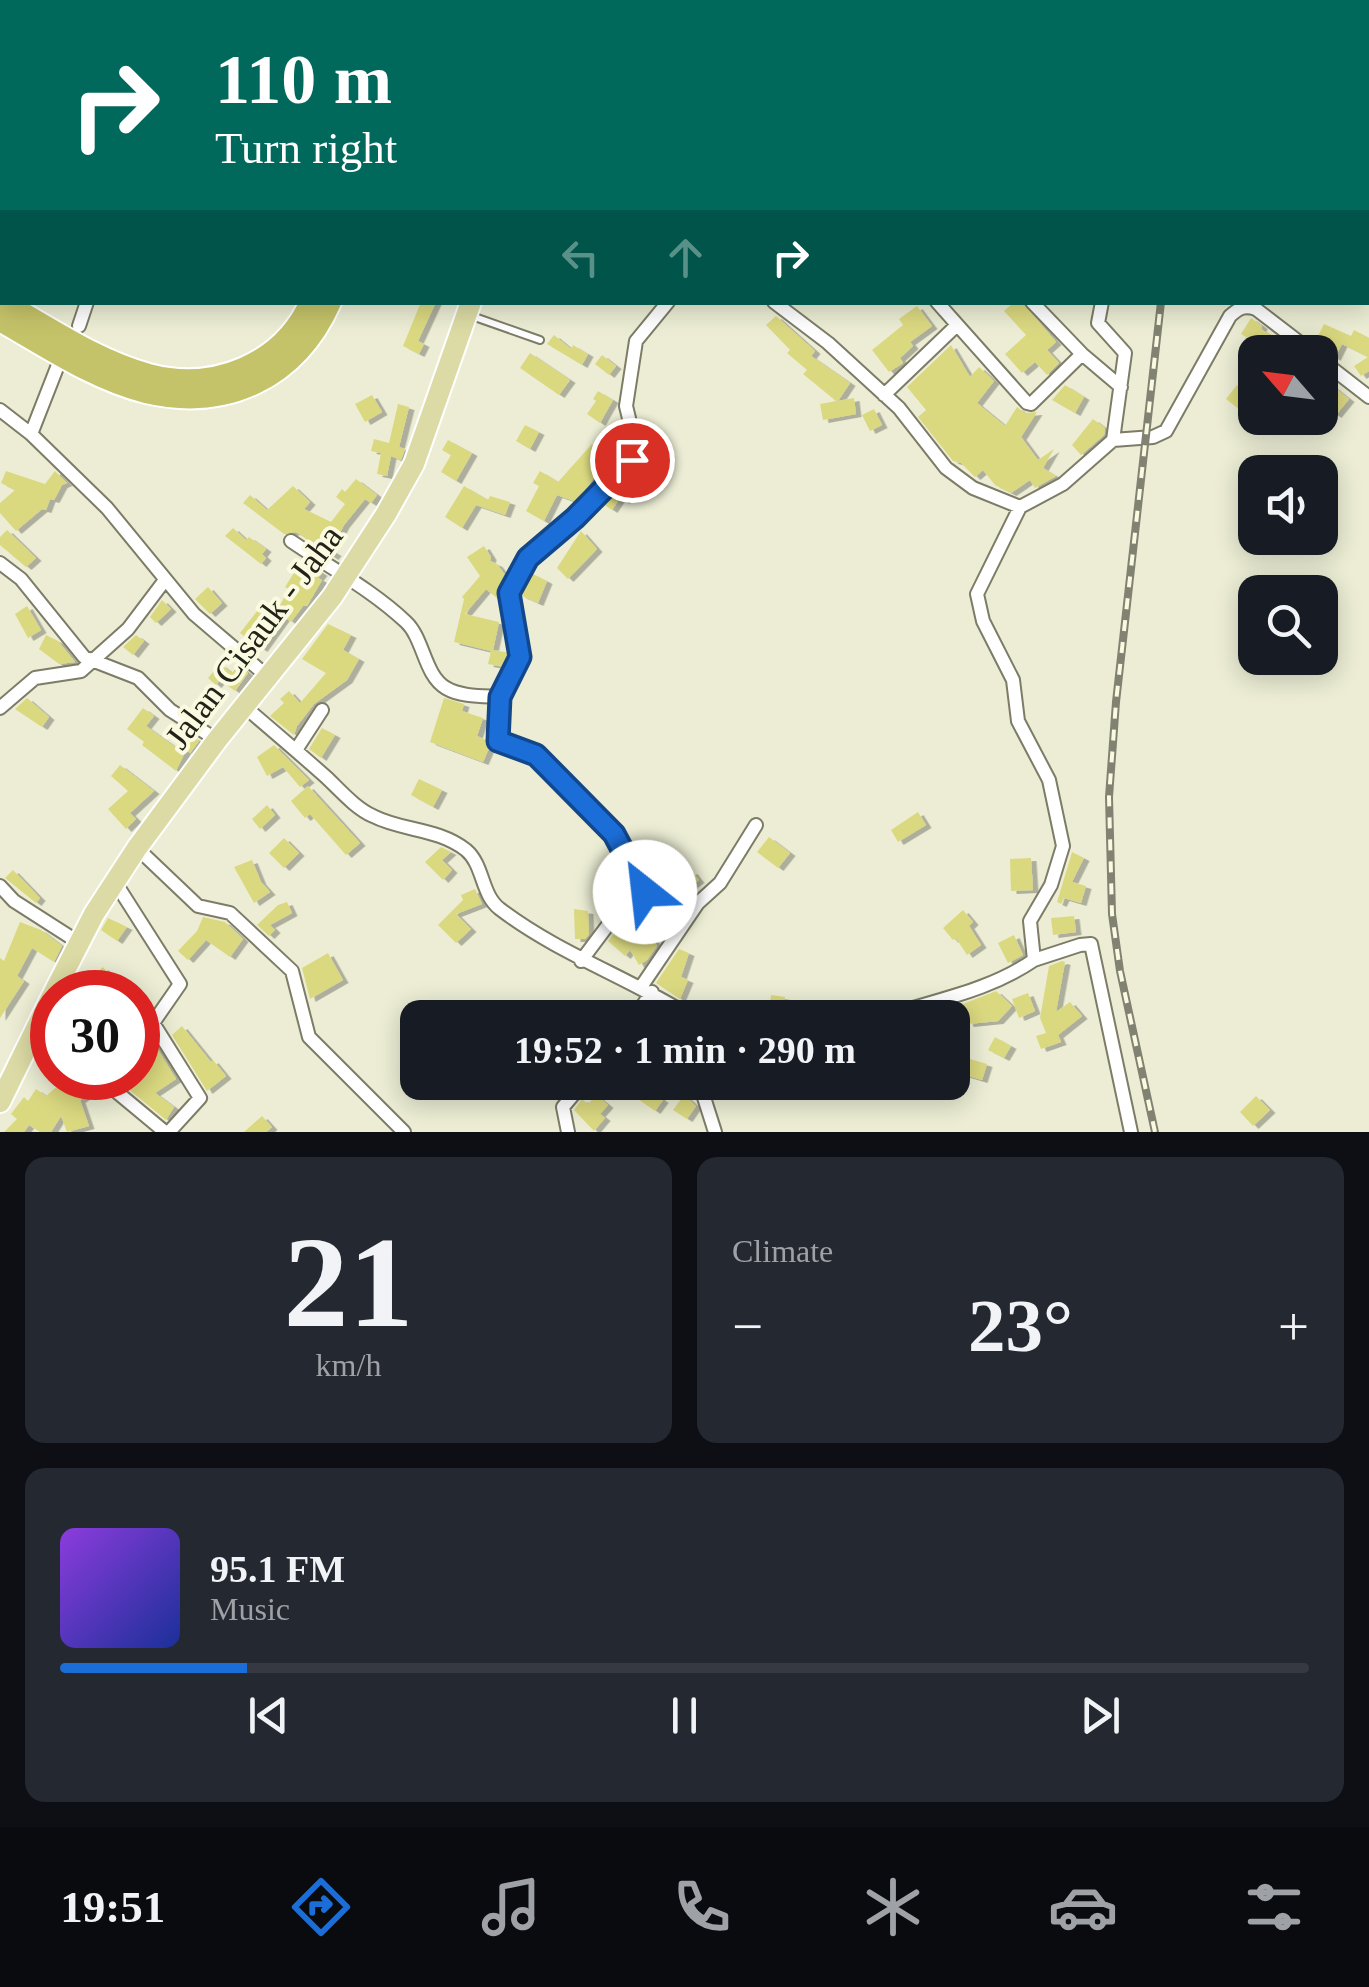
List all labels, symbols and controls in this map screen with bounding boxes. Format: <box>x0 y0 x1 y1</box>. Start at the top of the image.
icon: right <box>50 40 180 170</box>
text: 110 m <box>215 41 392 118</box>
text: Turn right <box>215 123 397 173</box>
icon: left <box>553 230 608 285</box>
icon: ahead <box>658 230 713 285</box>
icon: right <box>763 230 818 285</box>
north arrow <box>1238 335 1338 435</box>
map controls <box>1238 335 1338 675</box>
pin <box>590 418 675 503</box>
icon: arrive <box>605 433 660 488</box>
button: sound <box>1238 455 1338 555</box>
street label: Jalan Cisauk - Jaha <box>157 517 351 756</box>
button: search <box>1238 575 1338 675</box>
position arrow <box>593 840 697 944</box>
speed limit sign: 30 <box>30 970 160 1100</box>
text: 19:52 · 1 min · 290 m <box>514 1029 856 1071</box>
text: 21 <box>284 1210 414 1354</box>
text: Climate <box>732 1233 833 1269</box>
text: 23° <box>968 1284 1073 1367</box>
text: − <box>732 1296 763 1357</box>
text: + <box>1278 1296 1309 1357</box>
text: km/h <box>316 1347 381 1383</box>
text: 95.1 FM <box>210 1548 345 1590</box>
text: Music <box>210 1591 290 1627</box>
icon: previous <box>241 1688 296 1743</box>
icon: pause <box>657 1688 712 1743</box>
icon: next <box>1073 1688 1128 1743</box>
icon: directions <box>286 1872 356 1942</box>
icon: music <box>476 1872 546 1942</box>
icon: phone <box>667 1872 737 1942</box>
icon: climate <box>858 1872 928 1942</box>
icon: car <box>1048 1872 1118 1942</box>
icon: filters <box>1239 1872 1309 1942</box>
text: 19:51 <box>60 1882 165 1932</box>

